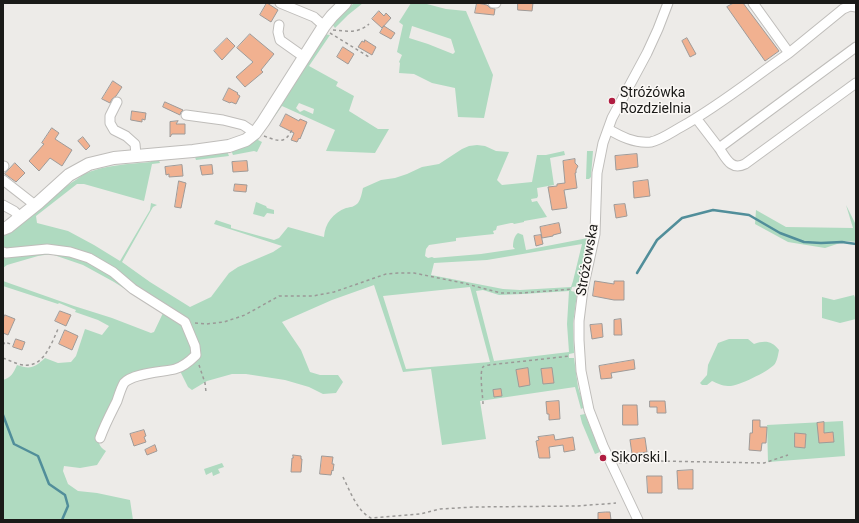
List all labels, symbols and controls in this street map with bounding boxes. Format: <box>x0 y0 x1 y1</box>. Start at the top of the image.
place label: Stróżówka Rozdzielnia <box>620 85 691 118</box>
marker: Stróżówka Rozdzielnia <box>607 96 617 106</box>
street label: Stróżowska <box>573 223 603 297</box>
place label: Sikorski I <box>611 450 668 466</box>
marker: Sikorski I <box>598 453 608 463</box>

